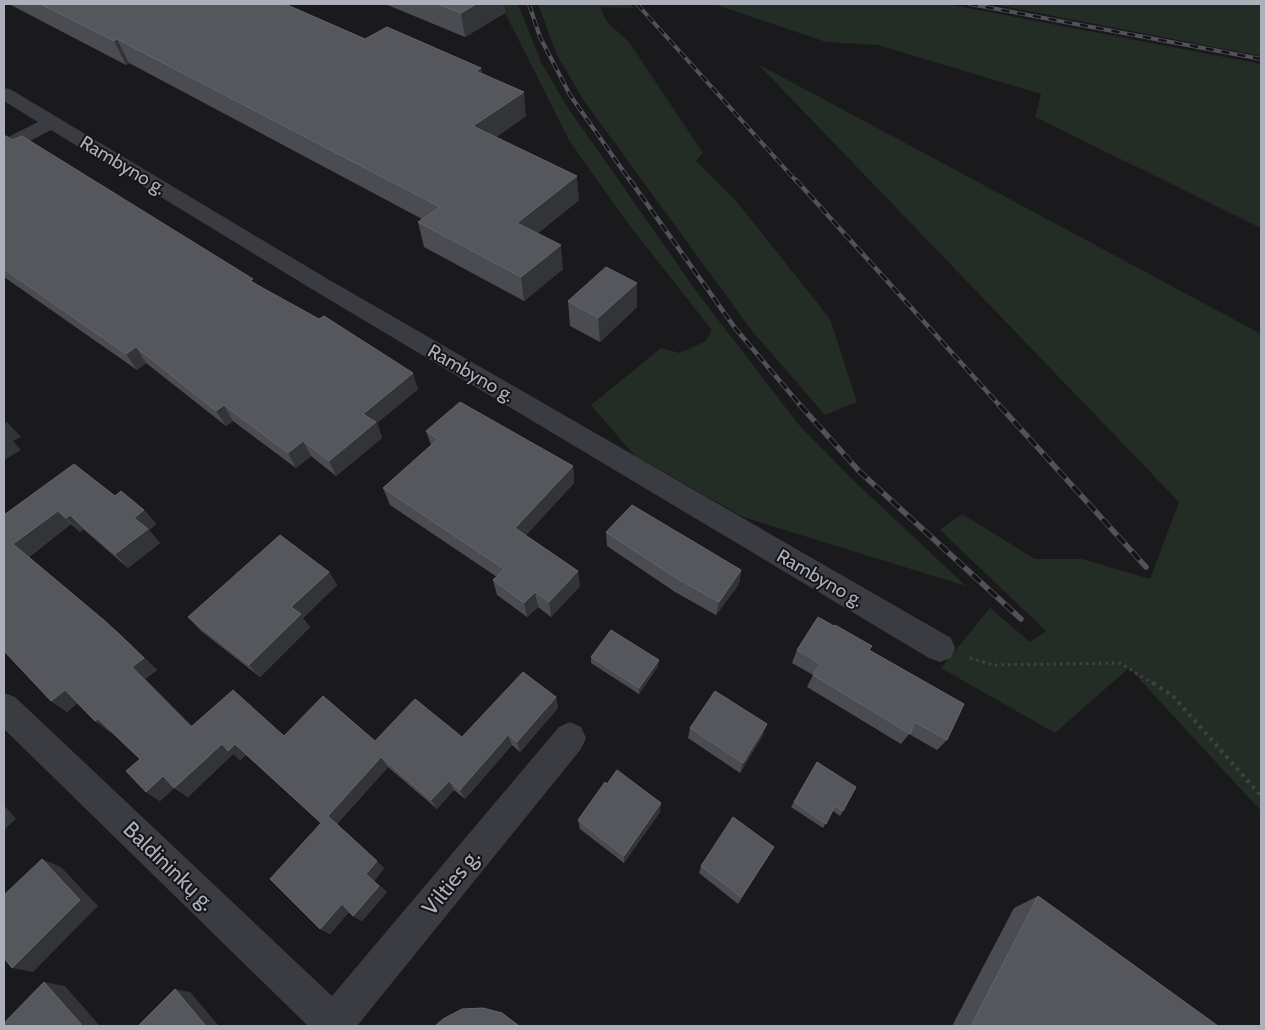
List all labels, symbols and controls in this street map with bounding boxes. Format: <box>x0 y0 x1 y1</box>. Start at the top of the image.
street label: Rambyno g. <box>76 130 170 200</box>
street label: Rambyno g. <box>424 339 518 407</box>
street label: Rambyno g. <box>773 544 867 612</box>
street label: Baldininkų g. <box>118 816 220 916</box>
street label: Vilties g. <box>416 844 486 920</box>

